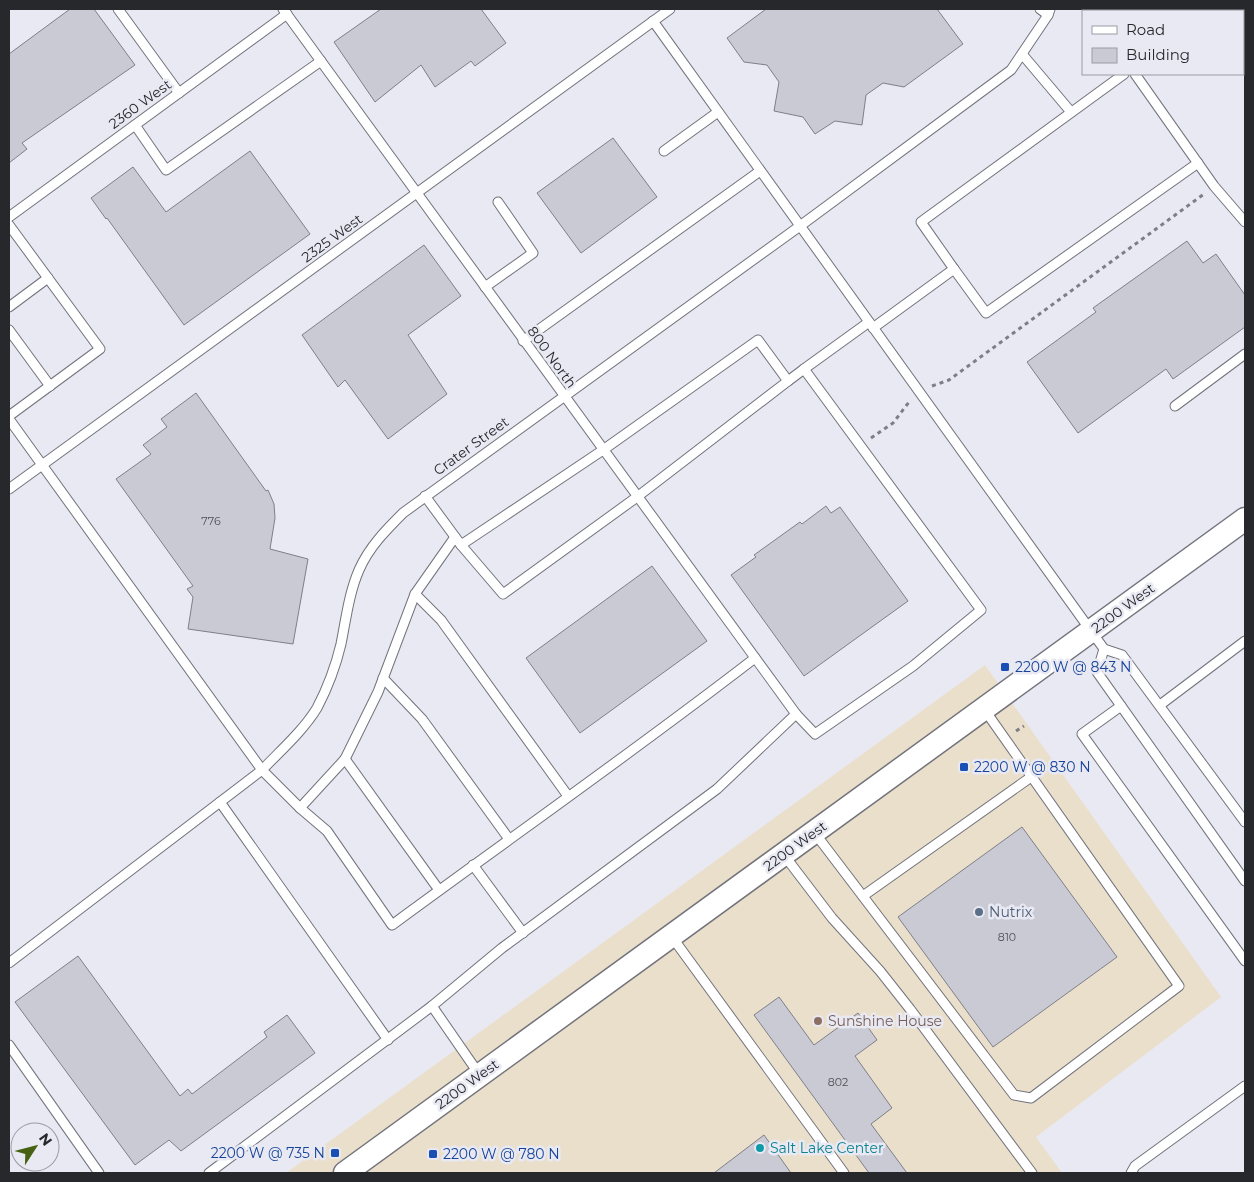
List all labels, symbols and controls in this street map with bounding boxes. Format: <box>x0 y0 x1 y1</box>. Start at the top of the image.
legend <box>1082 10 1244 75</box>
text: Road <box>1126 20 1165 39</box>
text: Building <box>1126 45 1190 64</box>
street label: 2360 West <box>105 75 175 133</box>
street label: 2325 West <box>298 210 366 266</box>
street label: 800 North <box>523 322 581 392</box>
street label: Crater Street <box>430 412 512 479</box>
house number: 776 <box>201 514 221 528</box>
street label: 2200 West <box>1088 579 1158 637</box>
place label: 2200 W @ 843 N <box>1015 658 1131 676</box>
marker: 2200 W @ 843 N <box>999 661 1011 673</box>
place label: 2200 W @ 830 N <box>974 758 1091 776</box>
marker: 2200 W @ 830 N <box>958 761 970 773</box>
street label: 2200 West <box>760 817 830 875</box>
place label: Nutrix <box>989 903 1033 921</box>
marker: Nutrix <box>973 906 985 918</box>
house number: 810 <box>998 930 1016 944</box>
place label: Sunshine House <box>828 1012 942 1030</box>
marker: Sunshine House <box>812 1015 824 1027</box>
street label: 2200 West <box>432 1055 502 1113</box>
house number: 802 <box>828 1075 848 1089</box>
north arrow <box>10 1122 60 1172</box>
text: N <box>35 1129 56 1149</box>
place label: Salt Lake Center <box>770 1139 884 1157</box>
marker: Salt Lake Center <box>754 1142 766 1154</box>
place label: 2200 W @ 735 N <box>211 1144 325 1162</box>
place label: 2200 W @ 780 N <box>443 1145 560 1163</box>
marker: 2200 W @ 735 N <box>329 1147 341 1159</box>
marker: 2200 W @ 780 N <box>427 1148 439 1160</box>

